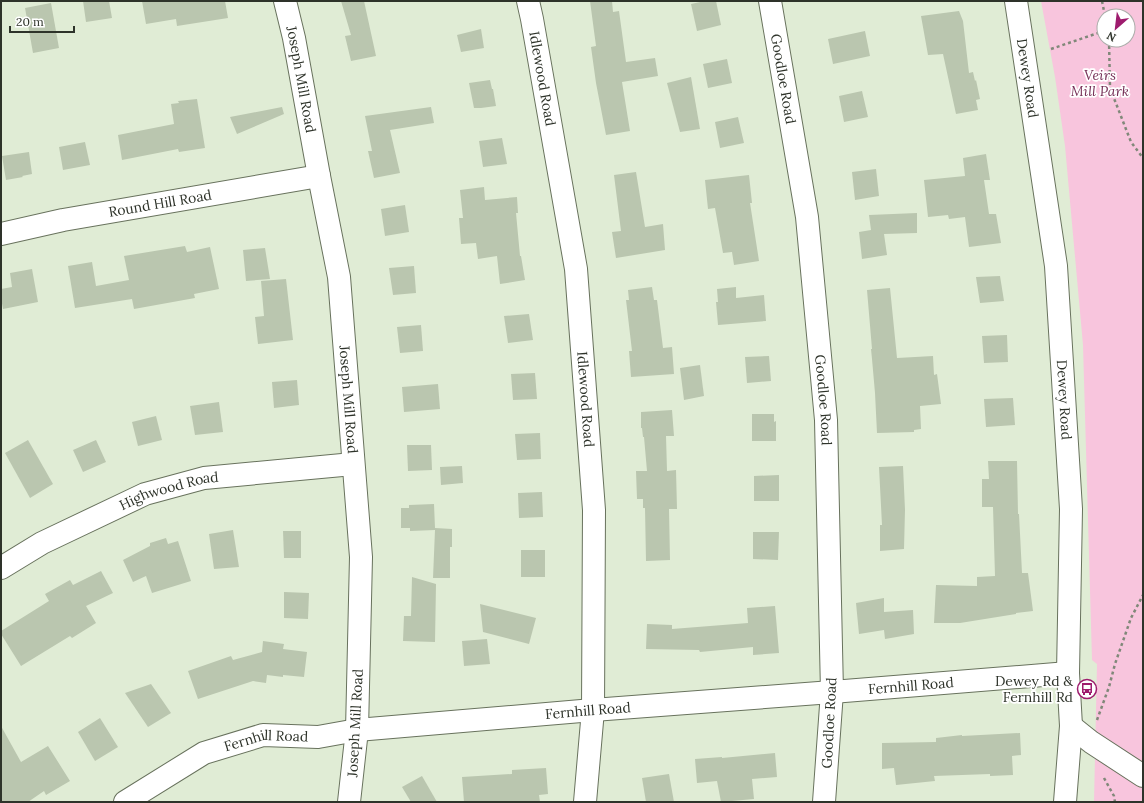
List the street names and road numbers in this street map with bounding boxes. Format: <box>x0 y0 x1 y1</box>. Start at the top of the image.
street label: Joseph Mill Road <box>282 23 320 134</box>
street label: Idlewood Road <box>525 30 560 128</box>
street label: Goodloe Road <box>767 32 800 125</box>
street label: Dewey Road <box>1013 37 1043 119</box>
street label: Round Hill Road <box>107 186 213 221</box>
street label: Joseph Mill Road <box>335 344 362 454</box>
street label: Idlewood Road <box>573 351 598 448</box>
street label: Goodloe Road <box>811 354 836 446</box>
street label: Dewey Road <box>1053 359 1076 440</box>
street label: Highwood Road <box>116 468 219 514</box>
street label: Joseph Mill Road <box>343 668 367 779</box>
street label: Fernhill Road <box>867 673 954 698</box>
street label: Goodloe Road <box>818 677 840 769</box>
street label: Fernhill Road <box>544 698 631 723</box>
street label: Fernhill Road <box>222 726 309 755</box>

